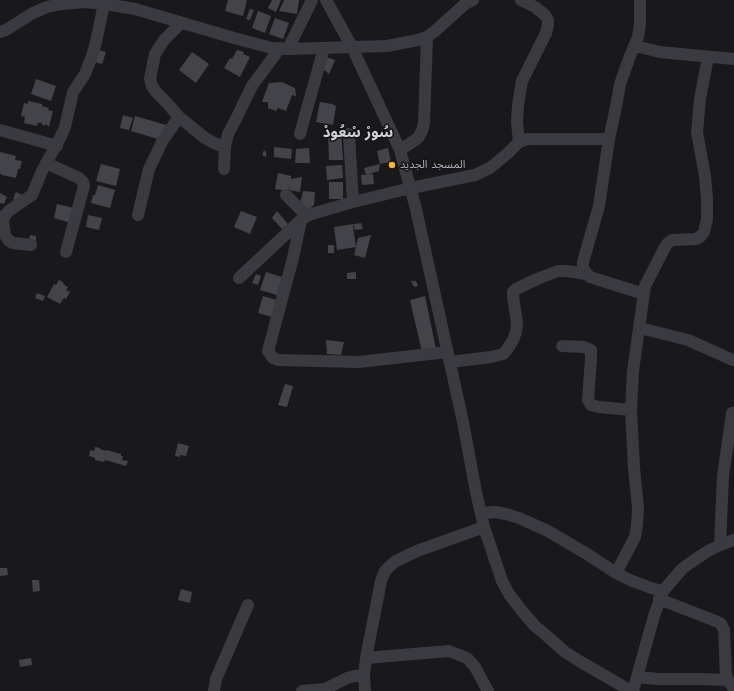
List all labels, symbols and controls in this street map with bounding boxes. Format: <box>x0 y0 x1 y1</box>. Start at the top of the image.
district label: سُورْ سْعُودْ <box>323 124 393 142</box>
place label: المسجد الجديد <box>400 158 465 172</box>
marker: المسجد الجديد <box>387 160 397 170</box>

